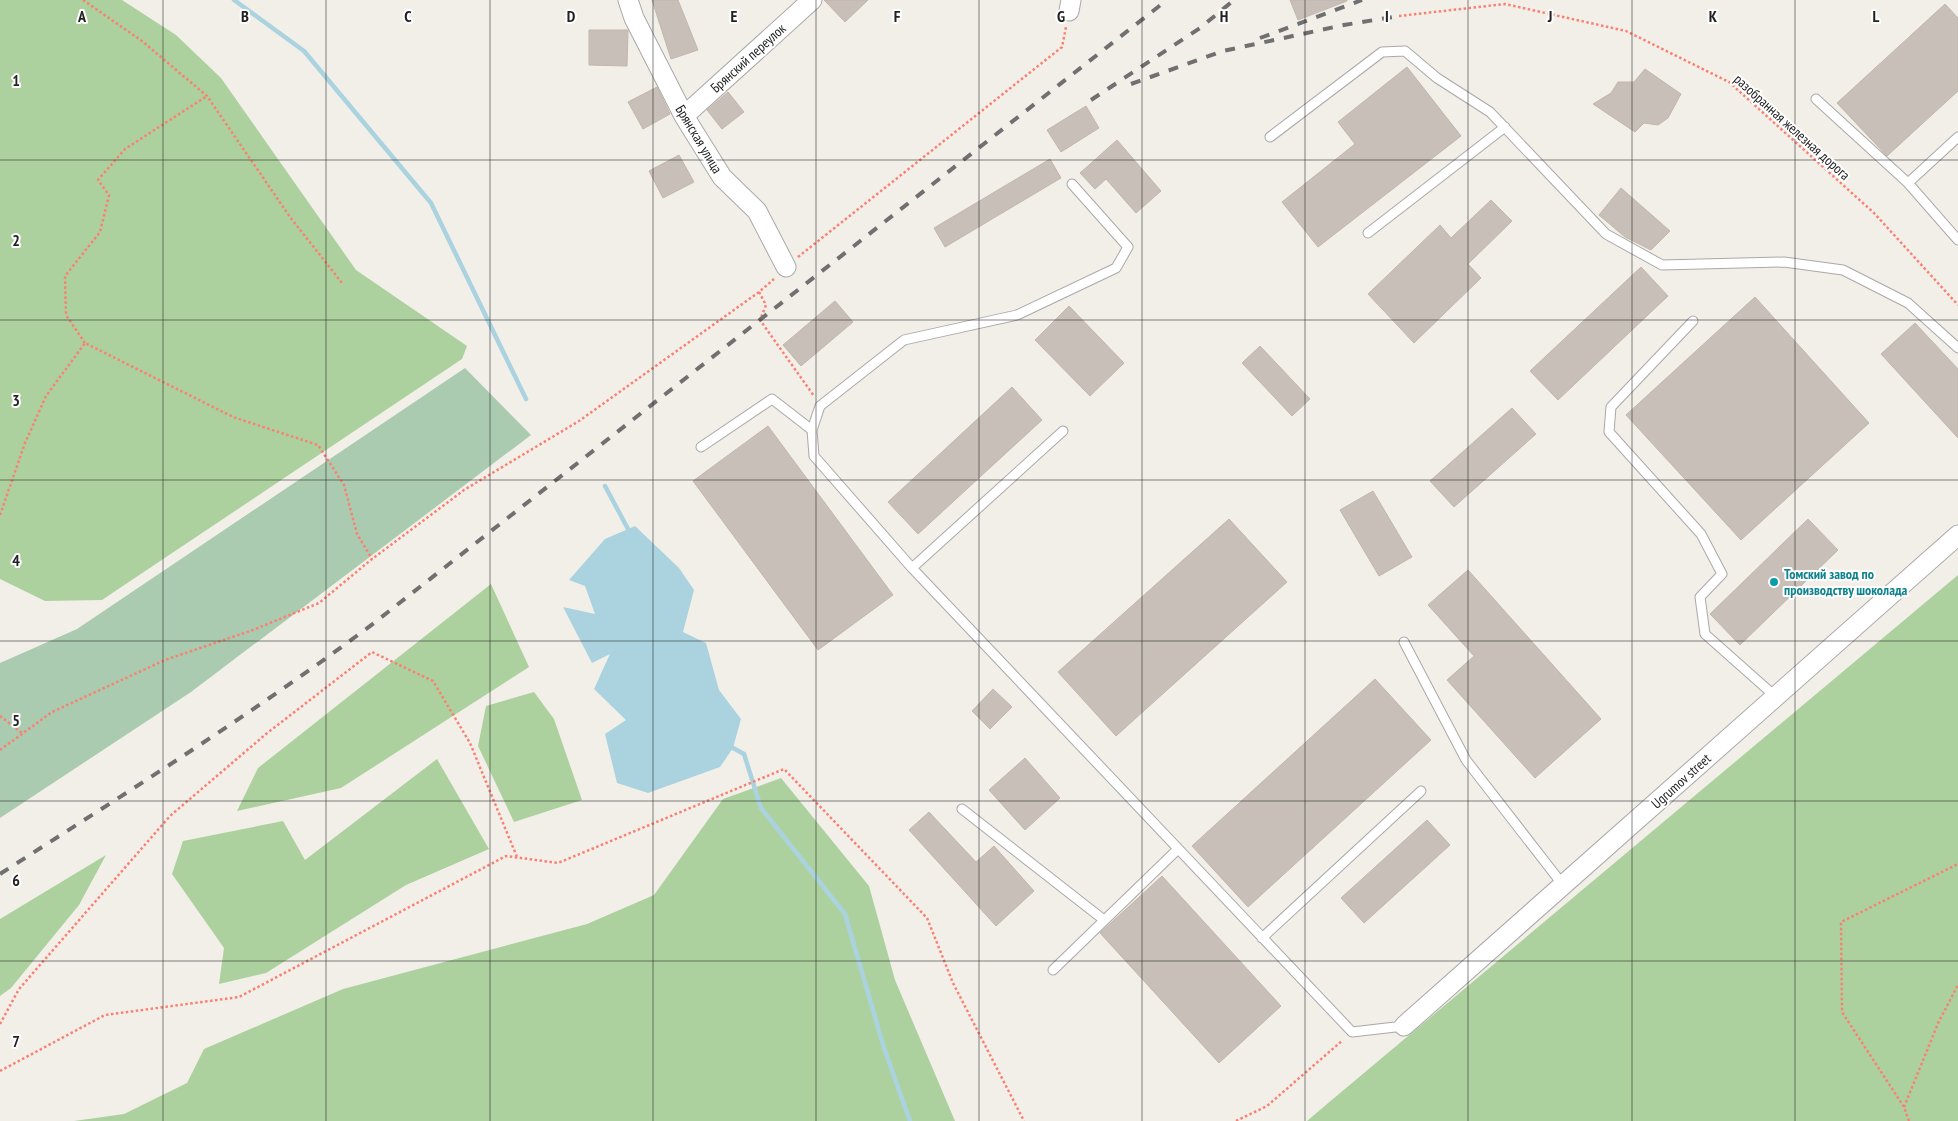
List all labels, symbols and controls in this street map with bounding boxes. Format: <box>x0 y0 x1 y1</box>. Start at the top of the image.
text: A <box>77 6 87 26</box>
text: B <box>241 6 249 26</box>
text: C <box>404 6 412 26</box>
text: D <box>567 6 576 26</box>
text: E <box>731 6 738 26</box>
text: F <box>894 6 901 26</box>
text: G <box>1057 6 1065 26</box>
text: H <box>1220 6 1228 26</box>
text: I <box>1385 6 1389 26</box>
text: J <box>1547 6 1552 26</box>
text: K <box>1709 6 1718 26</box>
text: L <box>1873 6 1880 26</box>
street label: Брянский переулок <box>707 19 790 97</box>
text: 1 <box>12 70 20 90</box>
street label: разобранная железная дорога <box>1730 70 1854 184</box>
street label: Брянская улица <box>671 101 727 177</box>
text: 2 <box>12 230 20 250</box>
text: 3 <box>12 390 20 410</box>
text: 4 <box>12 550 20 570</box>
place label: Томский завод по производству шоколада <box>1784 565 1908 599</box>
marker: Томский завод по производству шоколада <box>1768 576 1780 588</box>
text: 5 <box>12 710 20 730</box>
street label: Ugrumov street <box>1647 749 1715 812</box>
text: 6 <box>12 870 20 890</box>
text: 7 <box>12 1031 20 1051</box>

